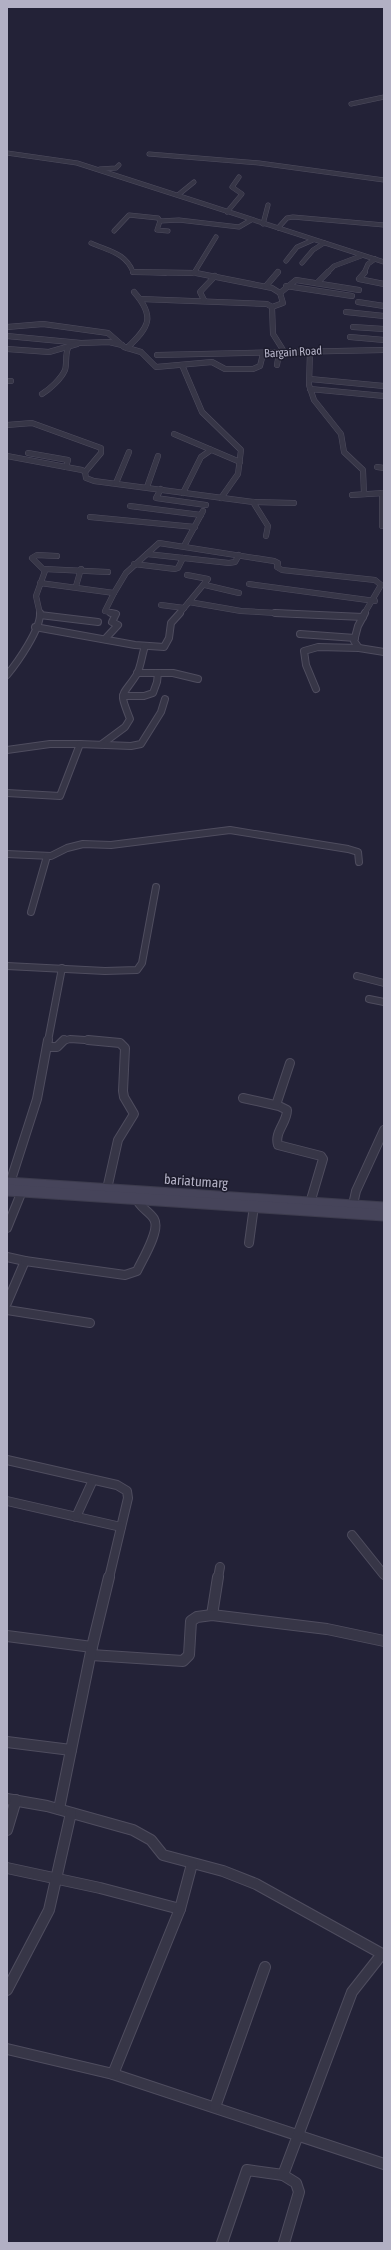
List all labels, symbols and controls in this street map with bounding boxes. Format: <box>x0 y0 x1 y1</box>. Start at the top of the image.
street label: Bargain Road <box>264 343 322 361</box>
street label: bariatumarg <box>163 1171 229 1191</box>

